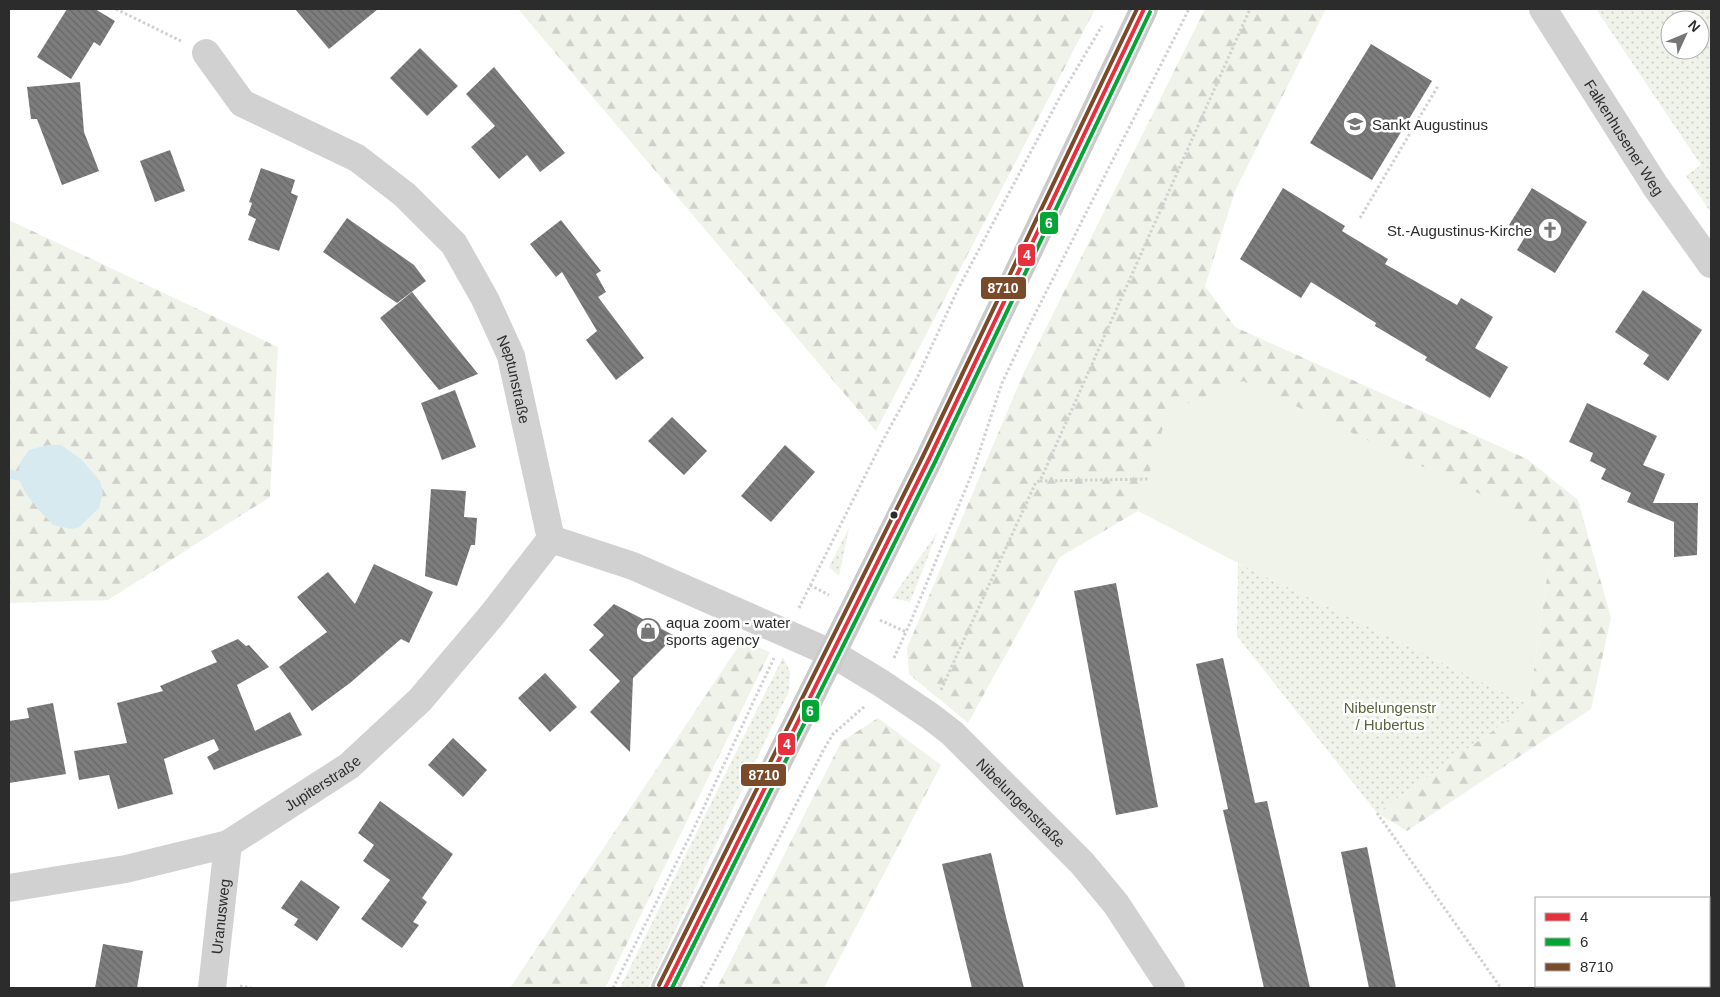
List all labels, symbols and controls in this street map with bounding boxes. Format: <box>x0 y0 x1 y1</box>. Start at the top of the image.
north arrow <box>1660 10 1710 60</box>
text: N <box>1685 17 1704 35</box>
street label: Falkenhusener Weg <box>1581 76 1668 199</box>
school or university icon: Sankt Augustinus <box>1342 111 1368 137</box>
place label: Sankt Augustinus <box>1372 116 1488 133</box>
line badge: 6 <box>1039 211 1059 235</box>
text: 6 <box>1045 215 1053 231</box>
church icon: St.-Augustinus-Kirche <box>1537 217 1563 243</box>
place label: St.-Augustinus-Kirche <box>1387 222 1532 239</box>
line badge: 4 <box>1017 243 1036 267</box>
text: 4 <box>1023 247 1031 263</box>
line badge: 8710 <box>980 276 1027 300</box>
text: 8710 <box>987 280 1019 296</box>
street label: Neptunstraße <box>494 332 534 425</box>
unlabelled marker <box>889 510 899 520</box>
place label: aqua zoom - water sports agency <box>666 614 790 648</box>
shop icon: aqua zoom - water sports agency <box>635 618 661 644</box>
line badge: 6 <box>801 699 820 723</box>
park label: Nibelungenstr / Hubertus <box>1344 699 1436 733</box>
text: 6 <box>806 703 814 719</box>
line badge: 4 <box>777 732 796 756</box>
text: 4 <box>783 736 791 752</box>
street label: Jupiterstraße <box>281 751 364 814</box>
street label: Nibelungenstraße <box>973 754 1069 850</box>
line badge: 8710 <box>740 763 787 787</box>
text: 8710 <box>748 767 780 783</box>
street label: Uranusweg <box>207 878 233 955</box>
legend <box>1535 897 1710 987</box>
text: 4 <box>1580 908 1588 925</box>
text: 6 <box>1580 933 1588 950</box>
text: 8710 <box>1580 958 1613 975</box>

